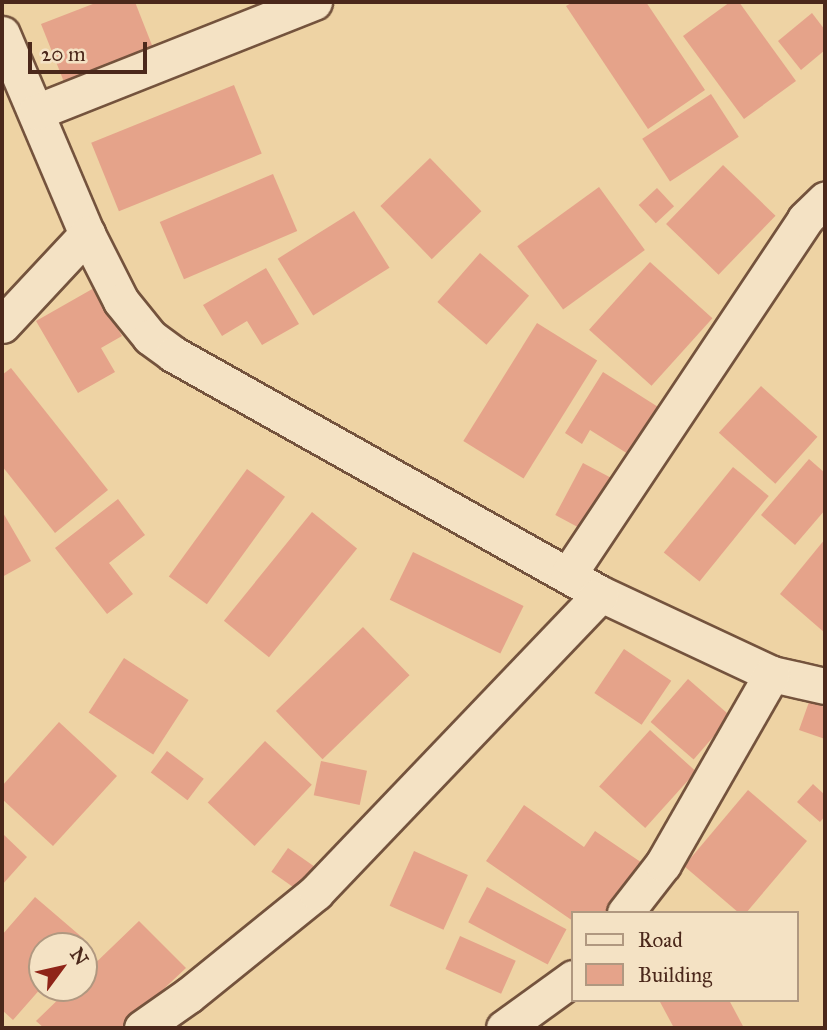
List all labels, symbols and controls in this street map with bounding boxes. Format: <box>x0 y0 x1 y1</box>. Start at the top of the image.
scale bar <box>32 28 150 72</box>
text: 20 m <box>41 41 86 67</box>
legend <box>572 911 799 1002</box>
text: Road <box>638 927 683 953</box>
north arrow <box>28 932 98 1002</box>
text: N <box>65 943 93 969</box>
text: Building <box>638 962 712 988</box>

